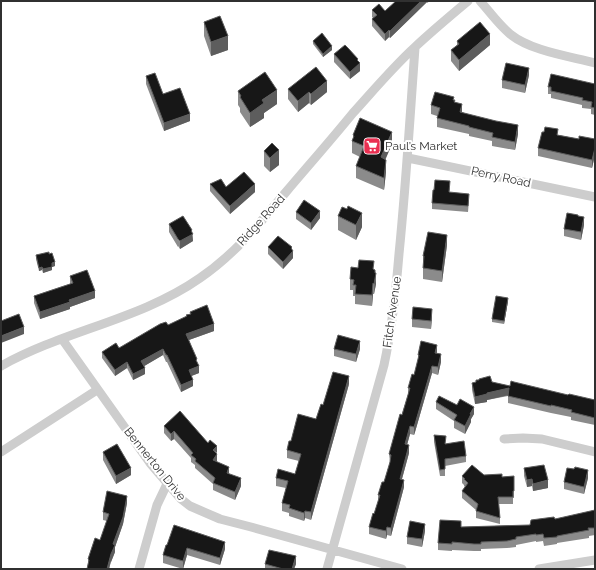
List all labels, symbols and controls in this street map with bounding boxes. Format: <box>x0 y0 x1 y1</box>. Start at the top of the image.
supermarket icon: Paul’s Market <box>362 136 382 156</box>
place label: Paul’s Market <box>385 139 457 153</box>
street label: Perry Road <box>470 164 532 190</box>
street label: Ridge Road <box>234 191 288 249</box>
street label: Fitch Avenue <box>380 275 404 349</box>
street label: Bennerton Drive <box>121 425 189 503</box>

